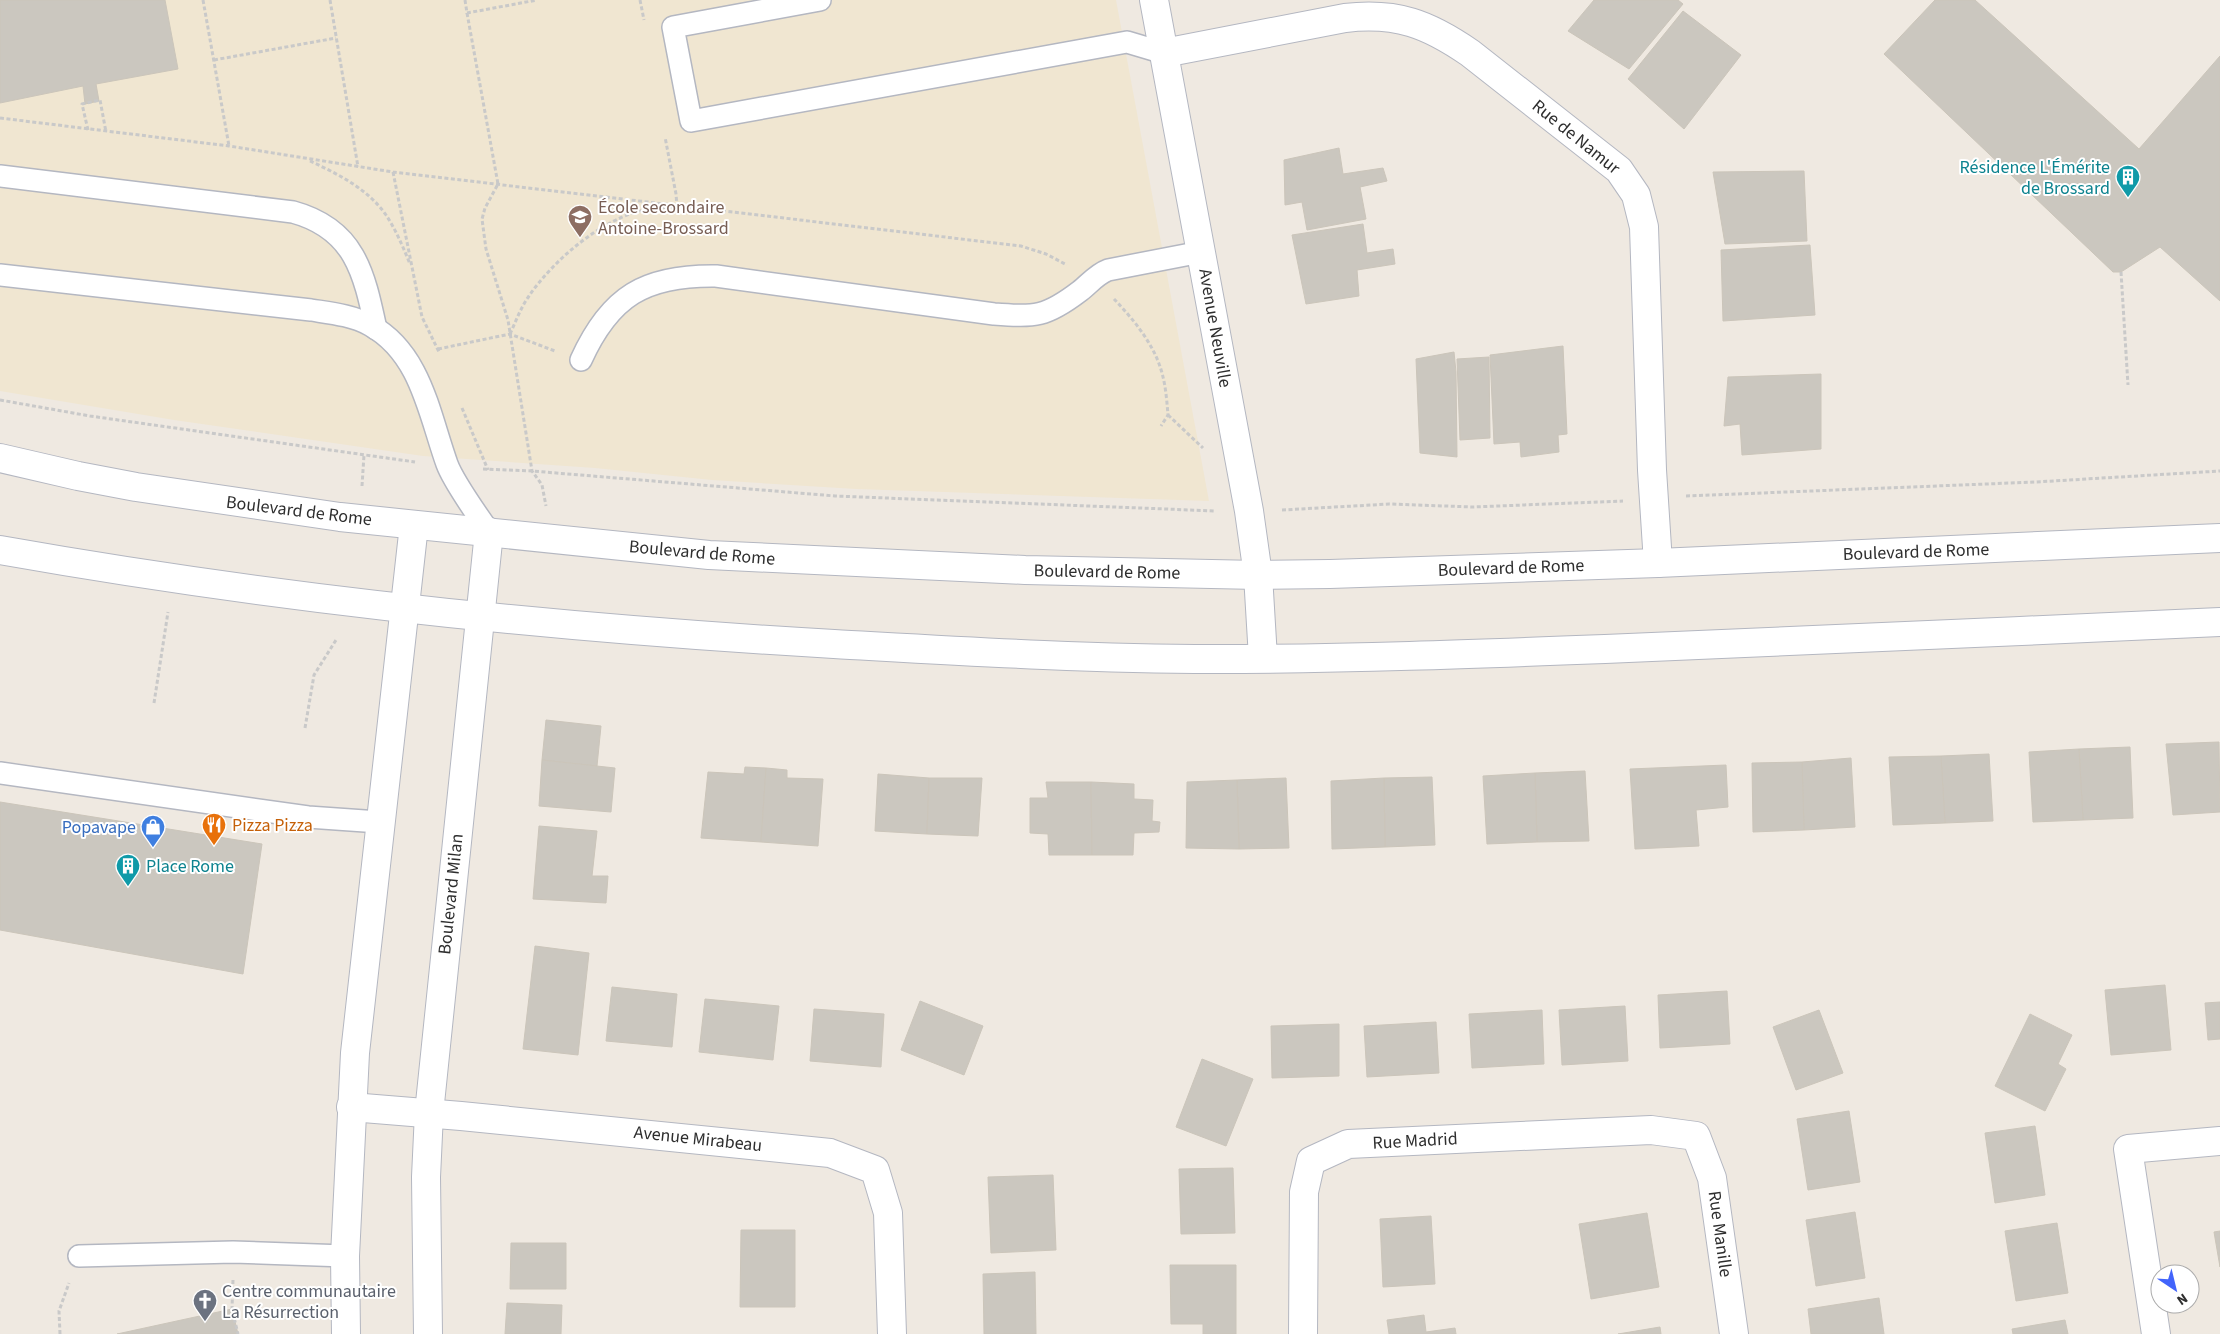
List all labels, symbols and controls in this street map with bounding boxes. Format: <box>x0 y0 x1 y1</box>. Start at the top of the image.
street label: Rue de Namur <box>1527 94 1626 181</box>
place label: Résidence L'Émérite de Brossard <box>1960 155 2110 201</box>
building icon: Résidence L'Émérite de Brossard <box>2115 164 2141 198</box>
place label: École secondaire Antoine-Brossard <box>598 195 729 241</box>
school or university icon: École secondaire Antoine-Brossard <box>567 204 593 238</box>
street label: Avenue Neuville <box>1192 267 1238 390</box>
street label: Boulevard de Rome <box>225 490 373 532</box>
street label: Boulevard de Rome <box>628 534 776 572</box>
street label: Boulevard de Rome <box>1842 537 1990 567</box>
street label: Boulevard de Rome <box>1437 553 1585 583</box>
street label: Boulevard de Rome <box>1033 558 1181 586</box>
restaurant icon: Pizza Pizza <box>201 812 227 846</box>
place label: Pizza Pizza <box>232 813 313 838</box>
shop icon: Popavape <box>140 814 166 848</box>
place label: Popavape <box>62 815 136 840</box>
street label: Boulevard Milan <box>432 832 470 956</box>
building icon: Place Rome <box>115 853 141 887</box>
place label: Place Rome <box>146 854 234 879</box>
street label: Avenue Mirabeau <box>633 1120 763 1158</box>
street label: Rue Madrid <box>1372 1126 1458 1156</box>
street label: Rue Manille <box>1702 1189 1738 1279</box>
north arrow <box>2150 1264 2200 1314</box>
place label: Centre communautaire La Résurrection <box>222 1279 396 1325</box>
church icon: Centre communautaire La Résurrection <box>192 1288 218 1322</box>
text: N <box>2172 1288 2191 1310</box>

